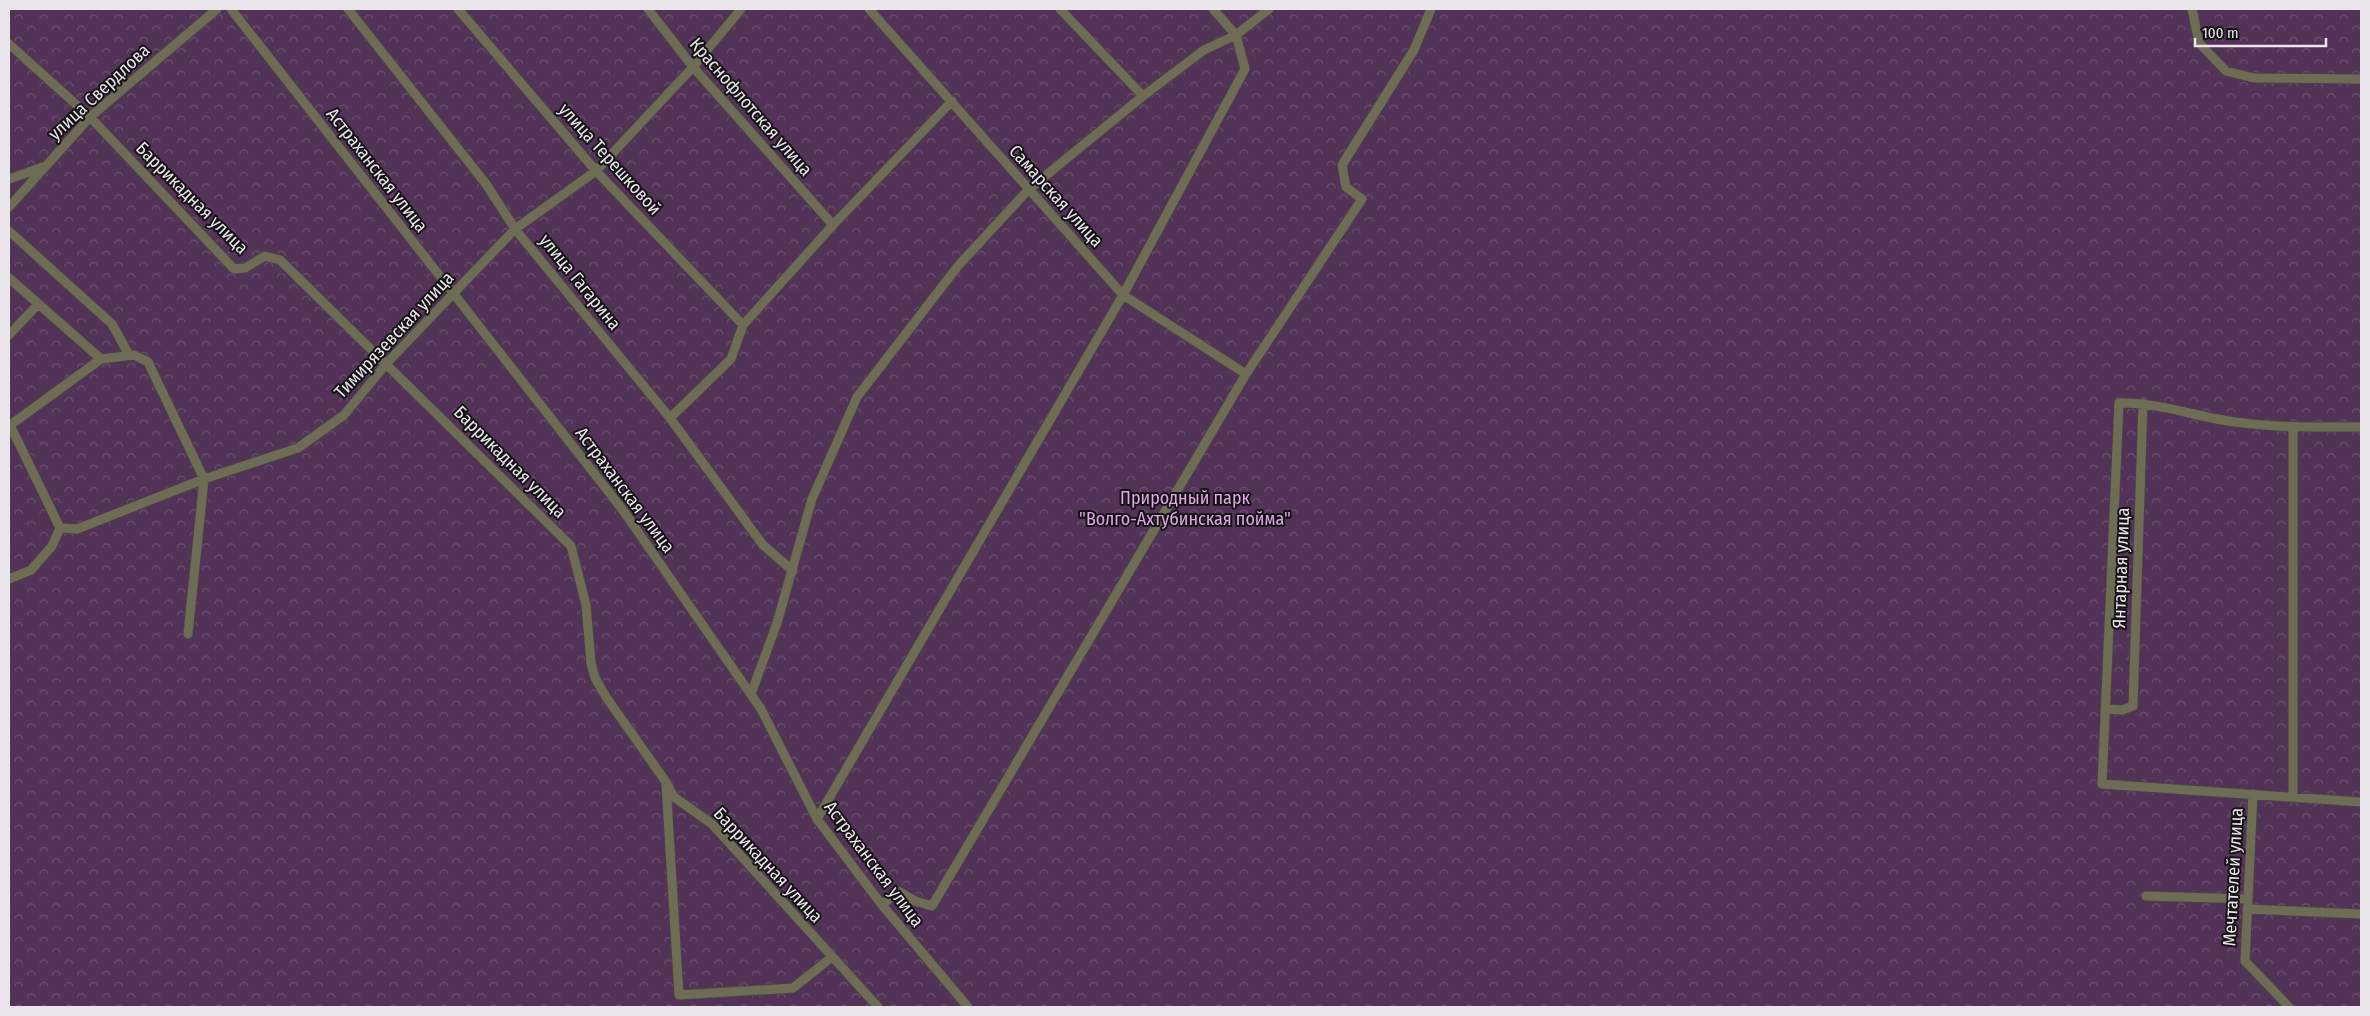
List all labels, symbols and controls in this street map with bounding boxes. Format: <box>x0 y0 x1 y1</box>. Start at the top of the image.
scale bar <box>2195 15 2326 47</box>
text: 100 m <box>2202 24 2239 42</box>
street label: Краснофлотская улица <box>685 33 817 181</box>
street label: улица Свердлова <box>44 39 155 145</box>
street label: улица Терешковой <box>554 99 666 219</box>
street label: Астраханская улица <box>322 103 432 237</box>
street label: Баррикадная улица <box>131 137 253 259</box>
street label: Самарская улица <box>1004 140 1108 252</box>
street label: улица Гагарина <box>535 229 626 335</box>
street label: Тимирязевская улица <box>330 267 458 403</box>
street label: Баррикадная улица <box>449 401 571 523</box>
street label: Астраханская улица <box>571 423 680 557</box>
park label: Природный парк "Волго-Ахтубинская пойма" <box>1079 487 1291 530</box>
street label: Янтарная улица <box>2108 507 2134 629</box>
street label: Астраханская улица <box>820 797 929 931</box>
street label: Баррикадная улица <box>709 803 827 927</box>
street label: Мечтателей улица <box>2218 807 2248 947</box>

